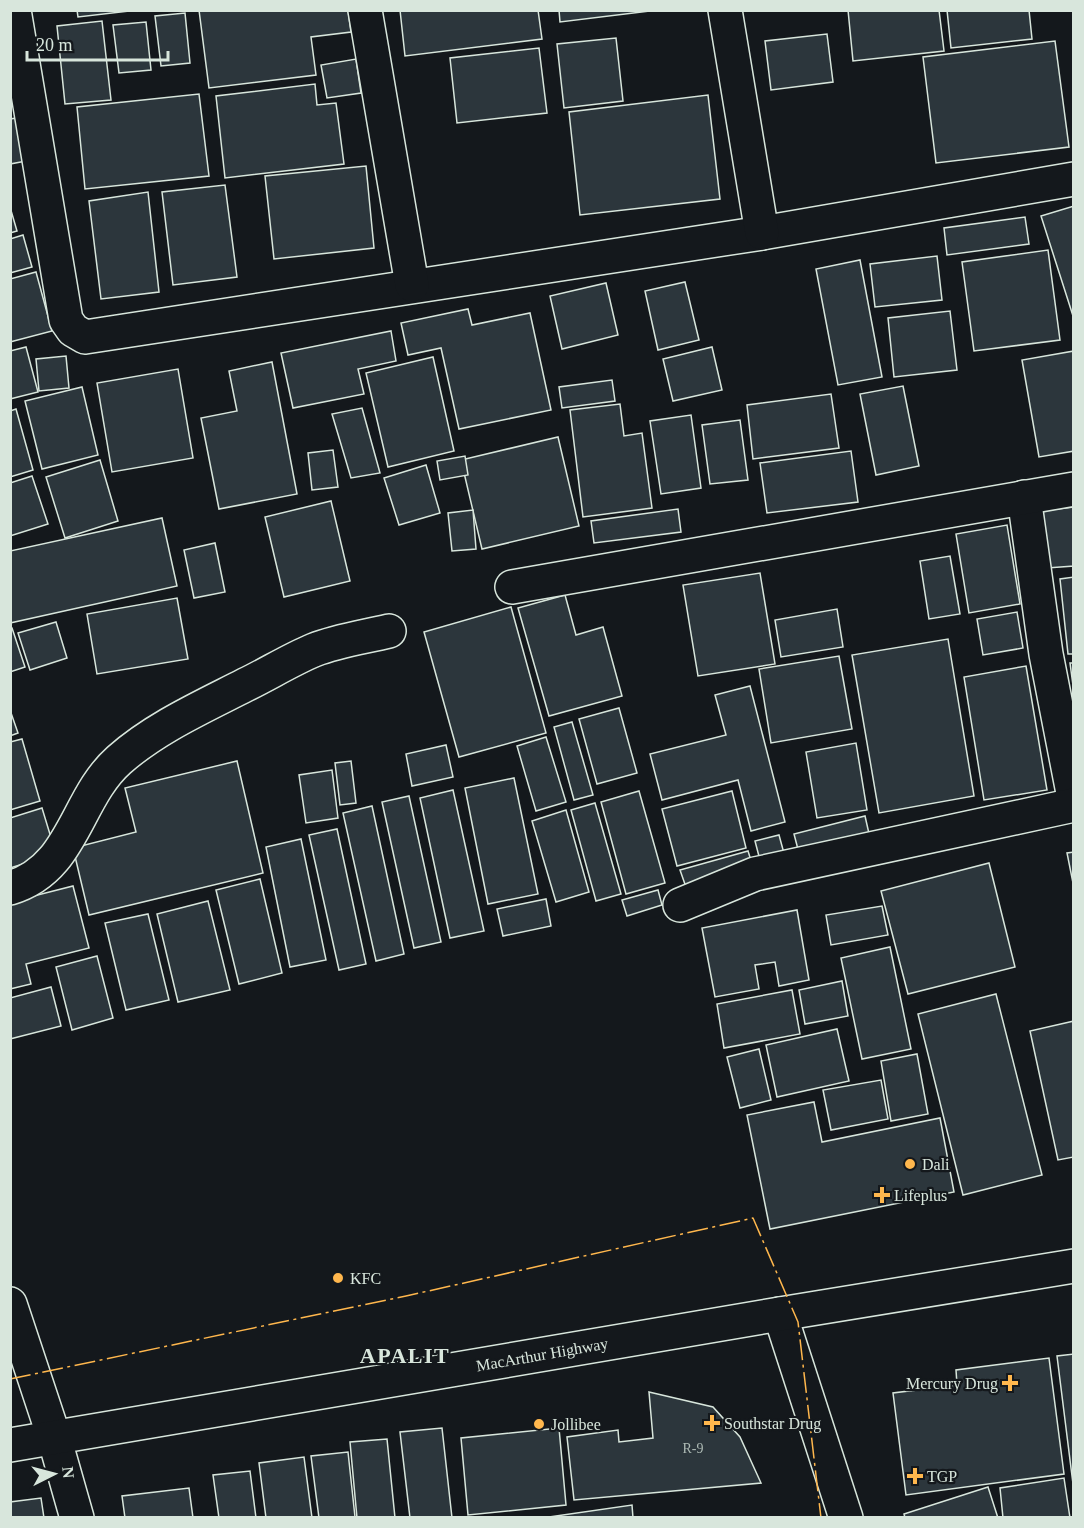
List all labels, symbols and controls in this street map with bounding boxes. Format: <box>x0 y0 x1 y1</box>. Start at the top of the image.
scale bar <box>27 24 168 62</box>
text: 20 m <box>36 35 73 55</box>
place label: Dali <box>922 1156 950 1173</box>
marker: Dali <box>903 1157 917 1171</box>
place label: Lifeplus <box>894 1187 947 1205</box>
marker: Lifeplus <box>875 1188 889 1202</box>
place label: KFC <box>350 1270 381 1287</box>
marker: KFC <box>331 1271 345 1285</box>
street label: MacArthur Highway <box>475 1335 610 1375</box>
district label: APALIT <box>360 1343 450 1368</box>
place label: Mercury Drug <box>906 1375 998 1393</box>
marker: Mercury Drug <box>1003 1376 1017 1390</box>
place label: Southstar Drug <box>724 1415 821 1433</box>
place label: Jollibee <box>551 1416 601 1433</box>
marker: Southstar Drug <box>705 1416 719 1430</box>
marker: Jollibee <box>532 1417 546 1431</box>
house number: R-9 <box>683 1441 704 1456</box>
north arrow <box>24 1444 84 1504</box>
text: N <box>59 1466 78 1480</box>
place label: TGP <box>927 1468 957 1485</box>
marker: TGP <box>908 1469 922 1483</box>

